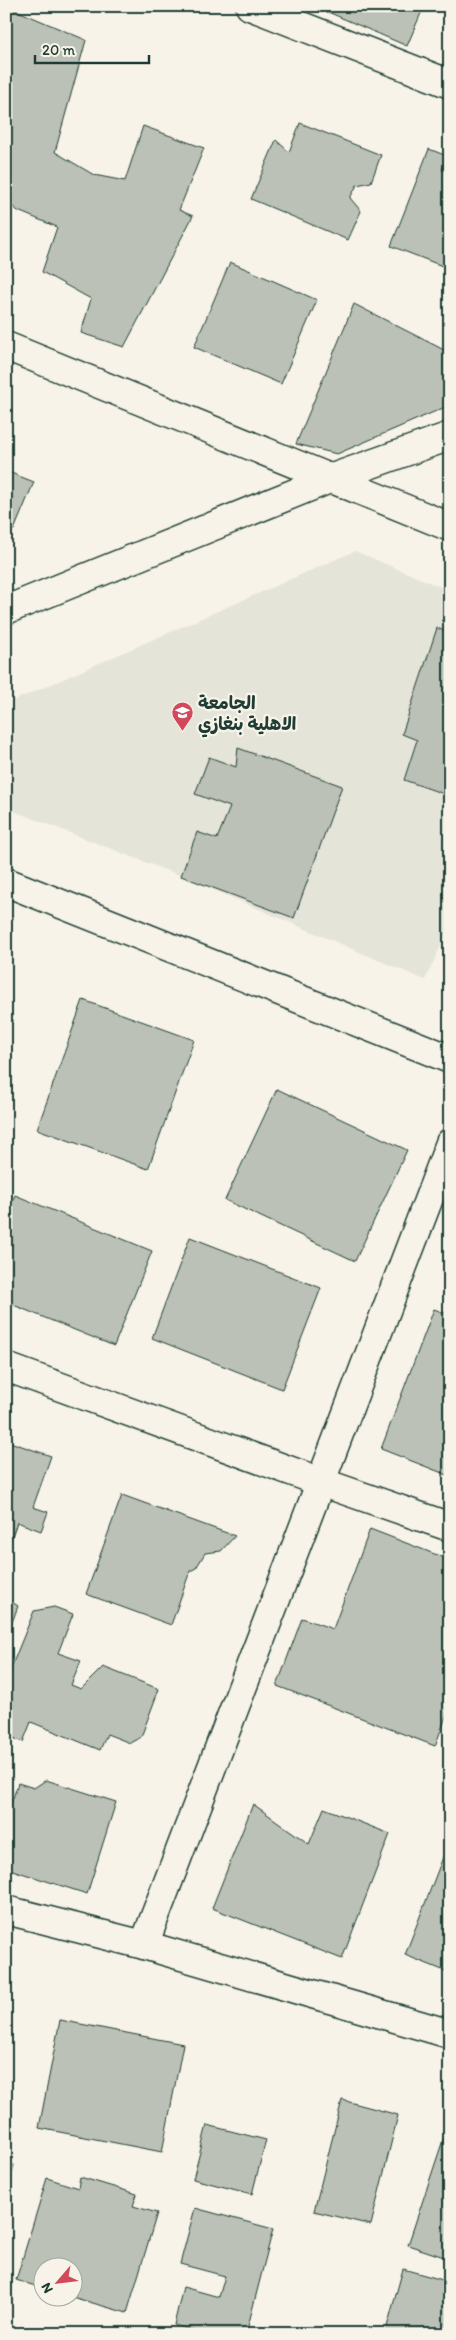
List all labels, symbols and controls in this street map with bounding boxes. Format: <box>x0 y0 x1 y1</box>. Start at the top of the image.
scale bar <box>35 32 149 64</box>
text: 20 m <box>42 41 76 59</box>
place label: الجامعة الاهلية بنغازي <box>198 692 296 738</box>
school or university icon: الجامعة الاهلية بنغازي <box>170 701 194 732</box>
north arrow <box>32 2258 82 2308</box>
text: N <box>37 2280 57 2296</box>

